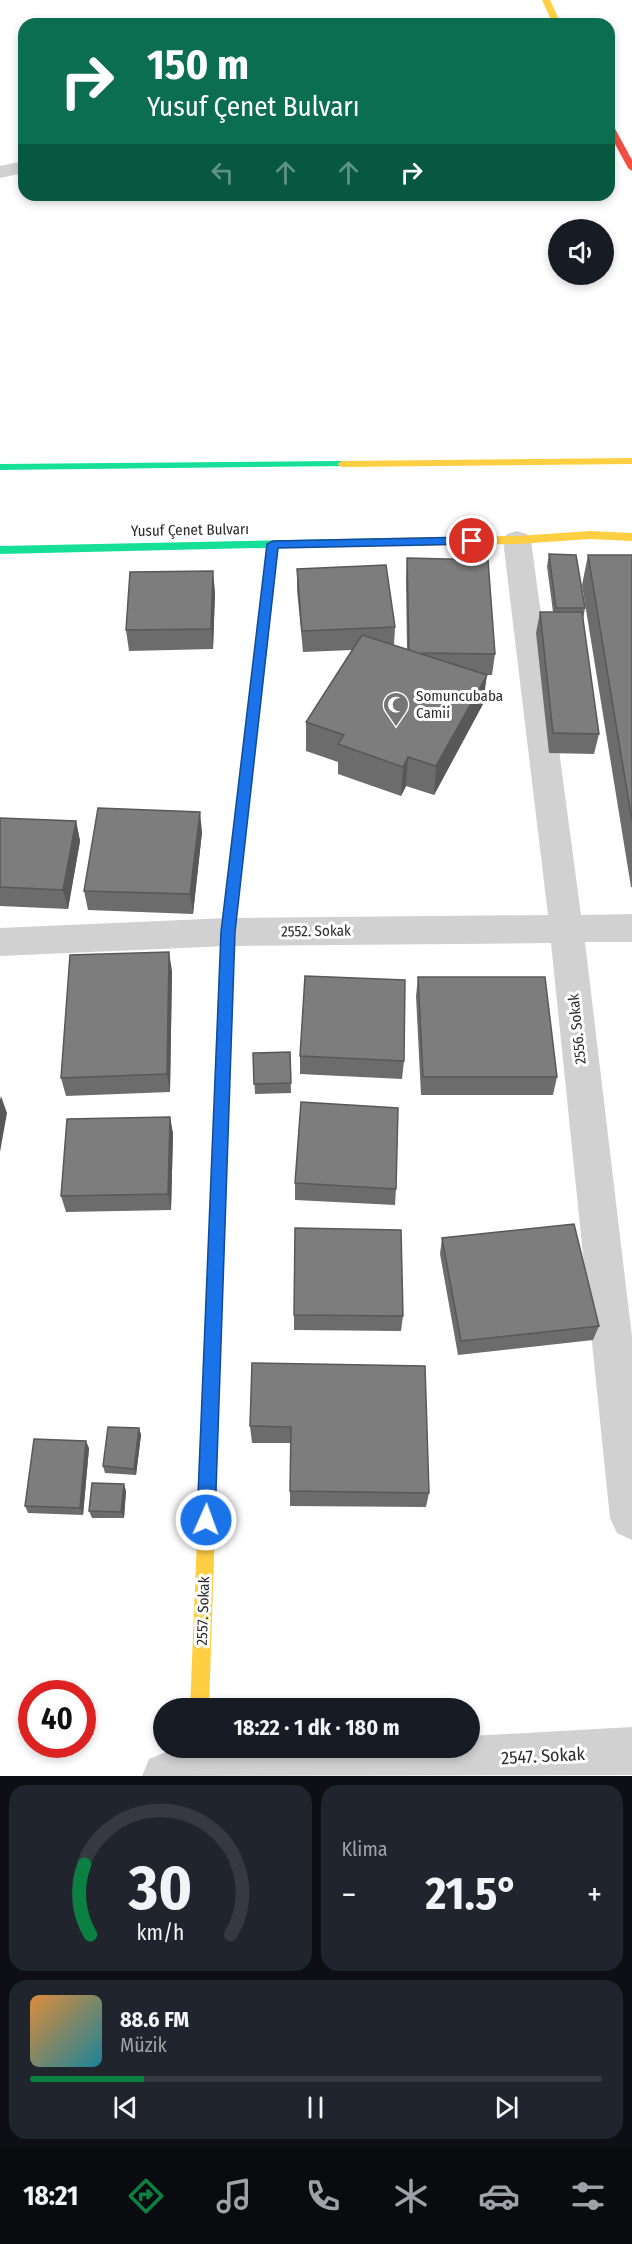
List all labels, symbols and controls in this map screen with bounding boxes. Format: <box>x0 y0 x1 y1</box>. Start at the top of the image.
text: 150 m <box>147 40 249 90</box>
icon: right <box>48 42 126 120</box>
text: Yusuf Çenet Bulvarı <box>147 91 360 123</box>
icon: left <box>206 156 239 189</box>
icon: ahead <box>269 156 302 189</box>
icon: ahead <box>332 156 365 189</box>
icon: right <box>395 156 428 189</box>
map controls <box>548 219 614 285</box>
button: sound <box>548 219 614 285</box>
pin <box>446 515 497 566</box>
street label: Yusuf Çenet Bulvarı <box>131 520 249 540</box>
icon: arrive <box>455 524 488 557</box>
place label: Somuncubaba Camii <box>416 687 503 722</box>
mosque icon: Somuncubaba Camii <box>381 690 411 728</box>
street label: 2552. Sokak <box>281 921 351 941</box>
street label: 2556. Sokak <box>564 993 590 1065</box>
position arrow <box>174 1488 238 1552</box>
street label: 2557. Sokak <box>193 1576 213 1646</box>
speed limit sign: 40 <box>18 1680 96 1758</box>
text: 18:22 · 1 dk · 180 m <box>233 1714 400 1741</box>
street label: 2547. Sokak <box>501 1743 586 1769</box>
text: Klima <box>342 1837 388 1861</box>
text: 30 <box>127 1851 192 1926</box>
text: 21.5° <box>425 1867 518 1921</box>
text: − <box>342 1875 356 1915</box>
text: + <box>587 1875 602 1915</box>
text: km/h <box>136 1920 184 1946</box>
text: 88.6 FM <box>120 2006 189 2033</box>
text: Müzik <box>120 2033 167 2057</box>
icon: previous <box>109 2091 142 2124</box>
icon: pause <box>299 2091 332 2124</box>
icon: next <box>490 2091 523 2124</box>
icon: directions <box>125 2175 167 2217</box>
icon: music <box>213 2175 255 2217</box>
icon: phone <box>302 2175 344 2217</box>
icon: climate <box>390 2175 432 2217</box>
icon: car <box>478 2175 520 2217</box>
icon: filters <box>567 2175 609 2217</box>
text: 18:21 <box>23 2180 79 2212</box>

